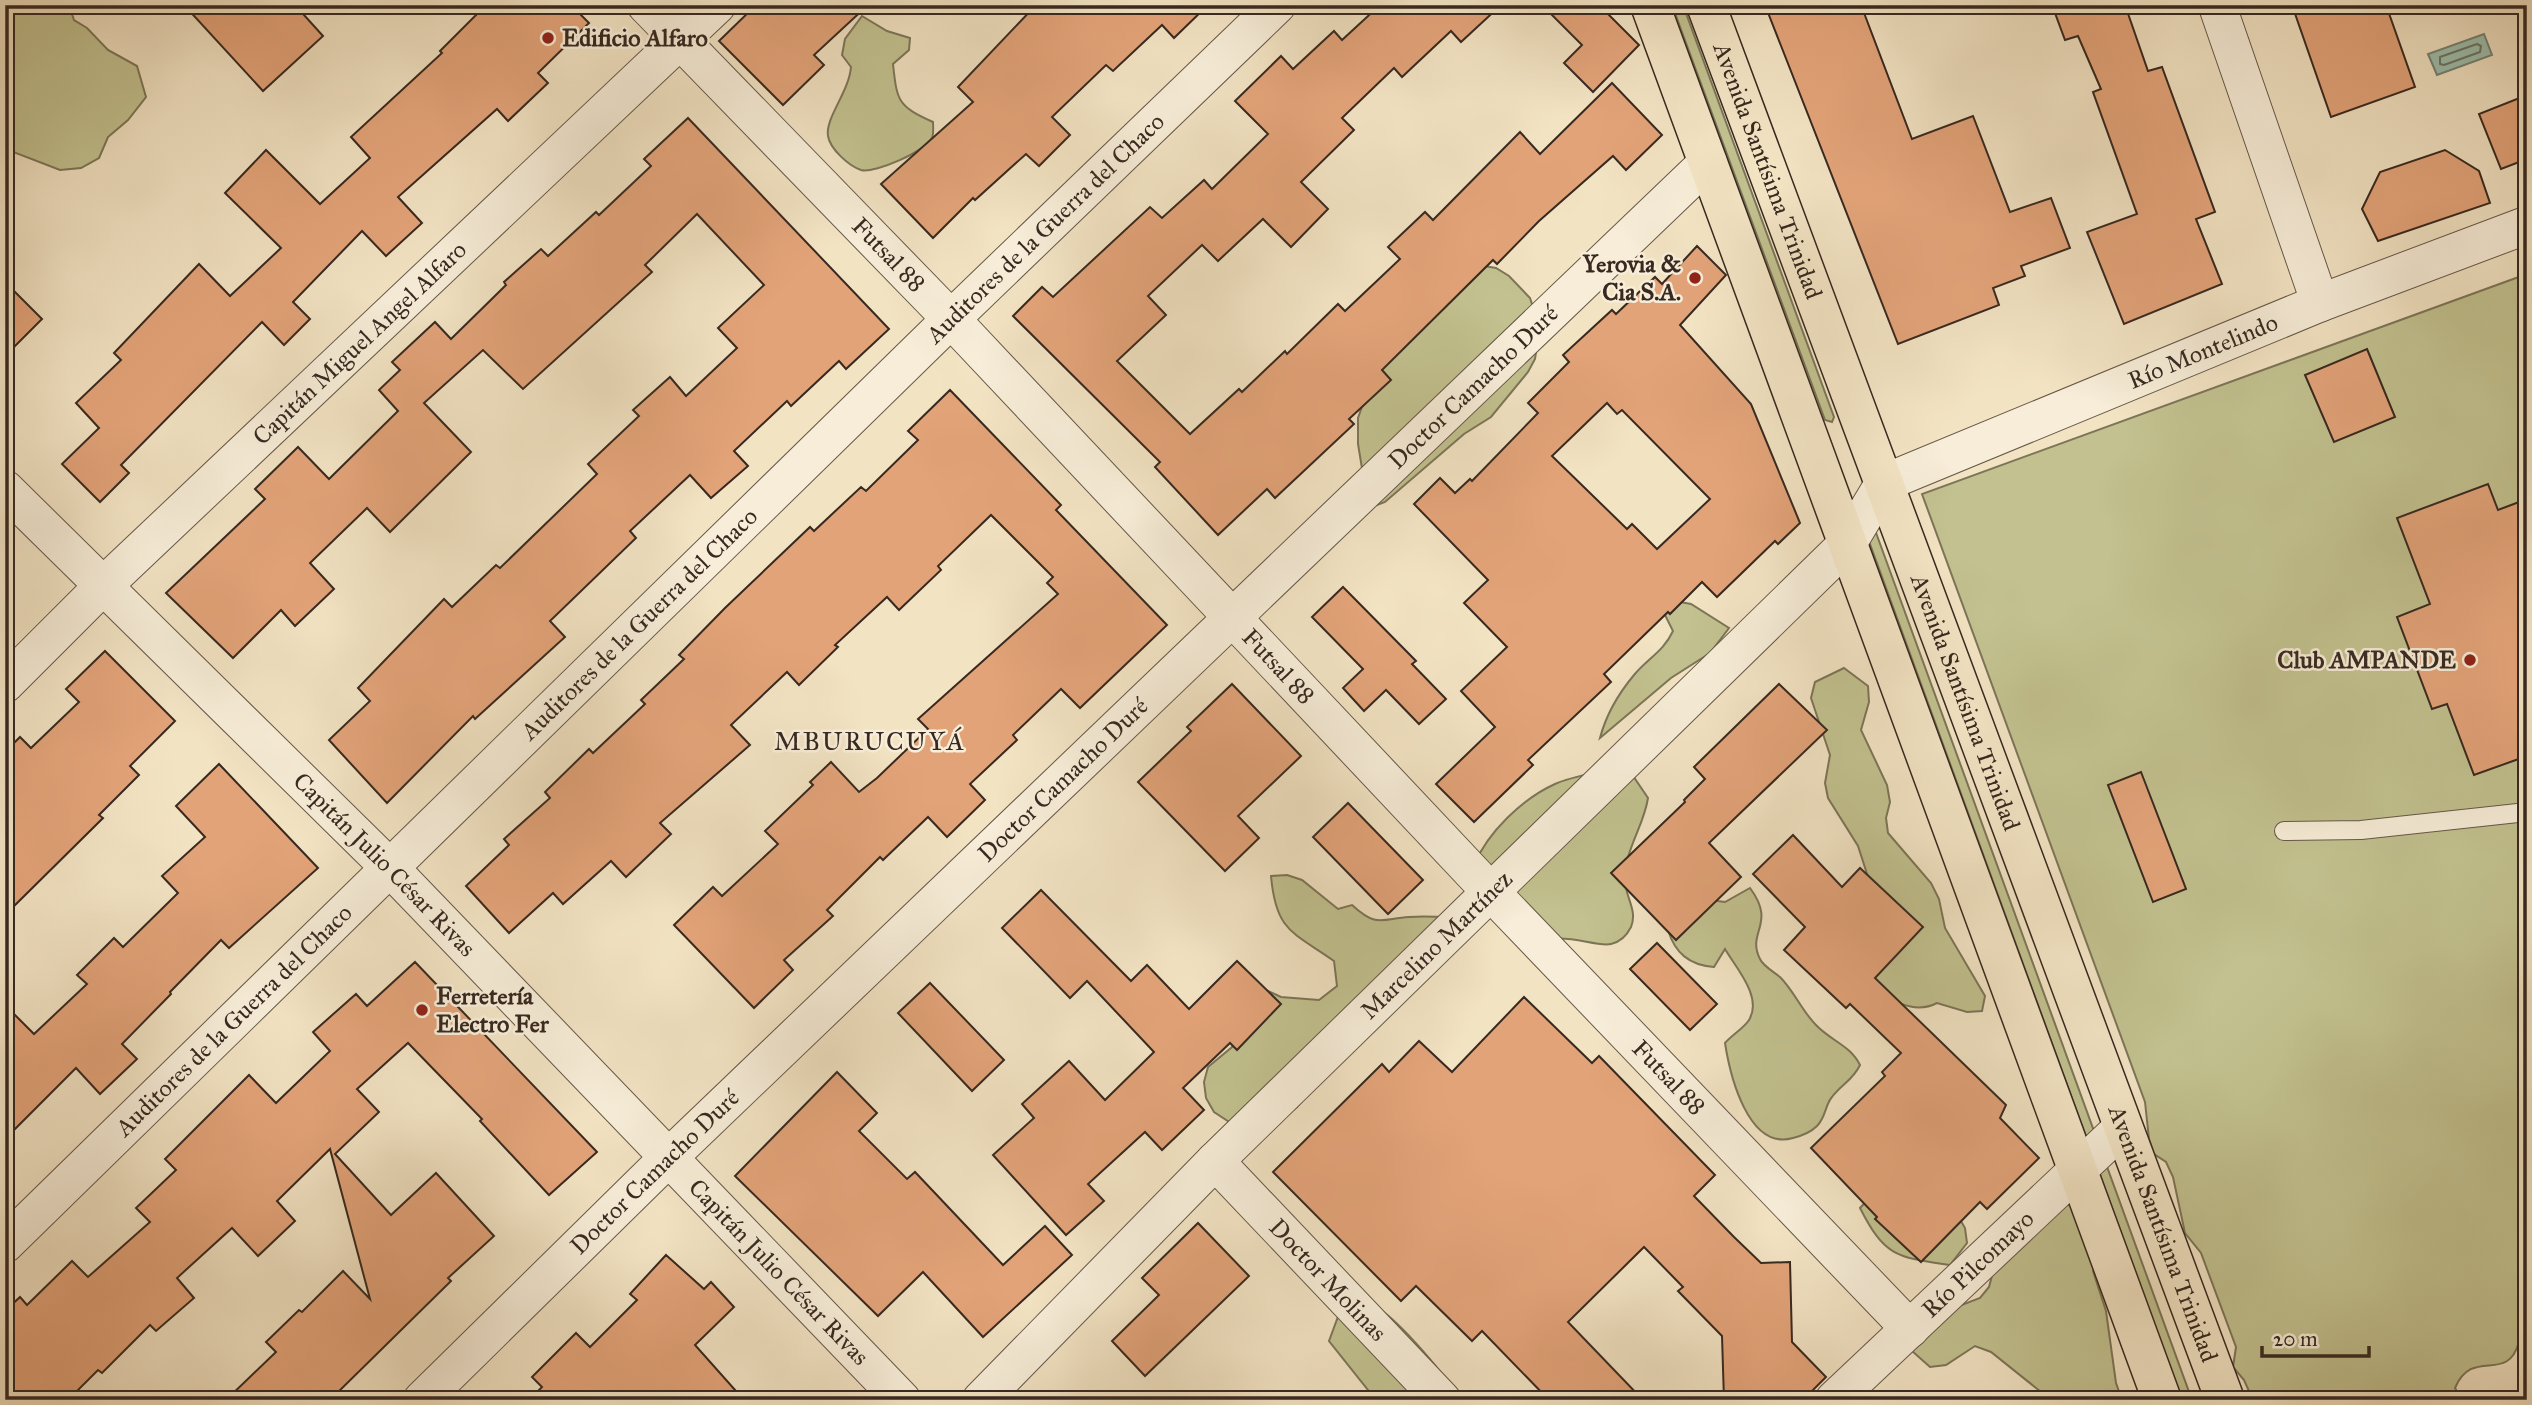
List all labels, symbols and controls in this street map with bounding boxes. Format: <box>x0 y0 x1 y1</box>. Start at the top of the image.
place label: Edificio Alfaro <box>562 23 708 53</box>
marker: Edificio Alfaro <box>540 30 556 46</box>
street label: Avenida Santísima Trinidad <box>1706 38 1829 303</box>
street label: Auditores de la Guerra del Chaco <box>919 107 1171 351</box>
street label: Futsal 88 <box>845 211 932 298</box>
street label: Capitán Miguel Angel Alfaro <box>247 235 473 451</box>
place label: Yerovia & Cia S.A. <box>1582 249 1681 307</box>
marker: Yerovia & Cia S.A. <box>1687 270 1703 286</box>
street label: Doctor Camacho Duré <box>1382 298 1565 475</box>
street label: Río Montelindo <box>2123 307 2282 396</box>
street label: Auditores de la Guerra del Chaco <box>514 502 764 747</box>
street label: Avenida Santísima Trinidad <box>1904 569 2027 835</box>
street label: Futsal 88 <box>1236 622 1321 710</box>
place label: Club AMPANDE <box>2277 645 2456 675</box>
marker: Club AMPANDE <box>2462 652 2478 668</box>
street label: Doctor Camacho Duré <box>972 691 1154 868</box>
district label: MBURUCUYÁ <box>774 725 966 757</box>
street label: Capitán Julio César Rivas <box>287 766 482 963</box>
street label: Marcelino Martínez <box>1354 864 1519 1026</box>
street label: Auditores de la Guerra del Chaco <box>108 898 358 1143</box>
place label: Ferretería Electro Fer <box>436 981 550 1039</box>
marker: Ferretería Electro Fer <box>414 1002 430 1018</box>
street label: Futsal 88 <box>1626 1034 1712 1121</box>
street label: Doctor Camacho Duré <box>564 1083 746 1261</box>
street label: Avenida Santísima Trinidad <box>2101 1100 2225 1366</box>
street label: Capitán Julio César Rivas <box>682 1173 875 1372</box>
street label: Río Pilcomayo <box>1916 1204 2040 1324</box>
street label: Doctor Molinas <box>1263 1212 1393 1347</box>
scale bar <box>2262 1314 2369 1358</box>
text: 20 m <box>2273 1326 2318 1352</box>

